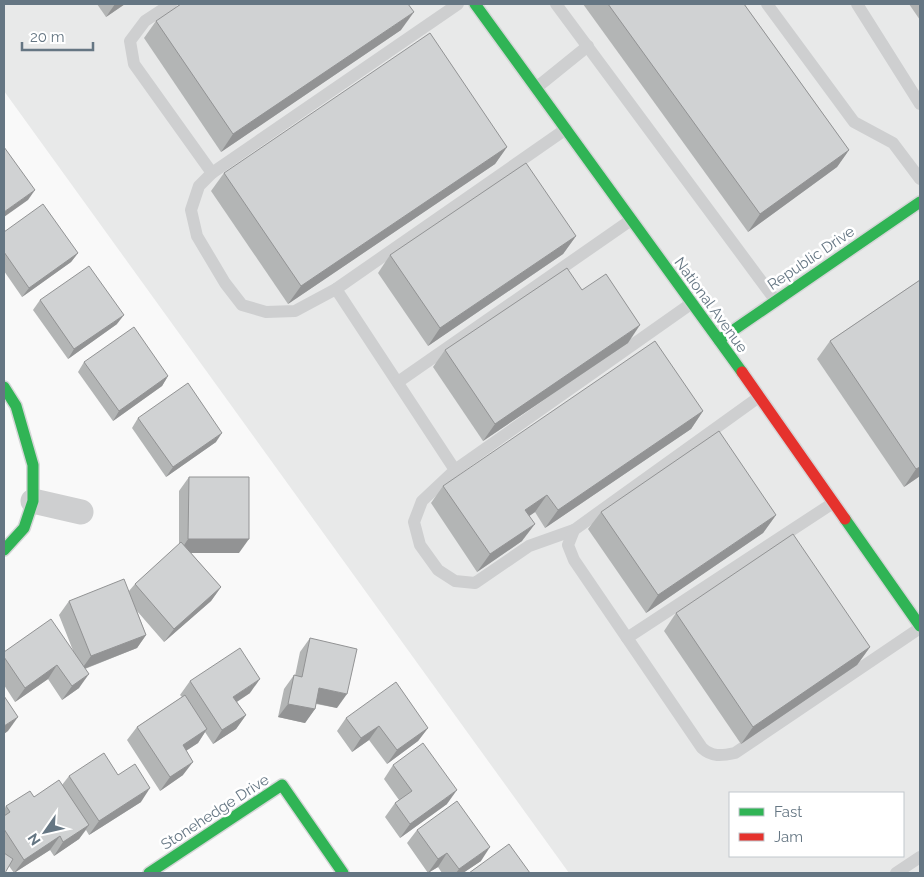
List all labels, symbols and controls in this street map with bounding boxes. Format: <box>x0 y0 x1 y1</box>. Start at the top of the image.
scale bar <box>22 20 94 52</box>
text: 20 m <box>30 28 65 46</box>
street label: Republic Drive <box>764 222 858 294</box>
street label: National Avenue <box>670 254 752 356</box>
street label: Stonehedge Drive <box>158 770 272 854</box>
legend <box>729 792 904 857</box>
text: Fast <box>774 803 802 821</box>
north arrow <box>20 807 70 857</box>
text: Jam <box>774 828 803 846</box>
text: N <box>25 830 44 848</box>

